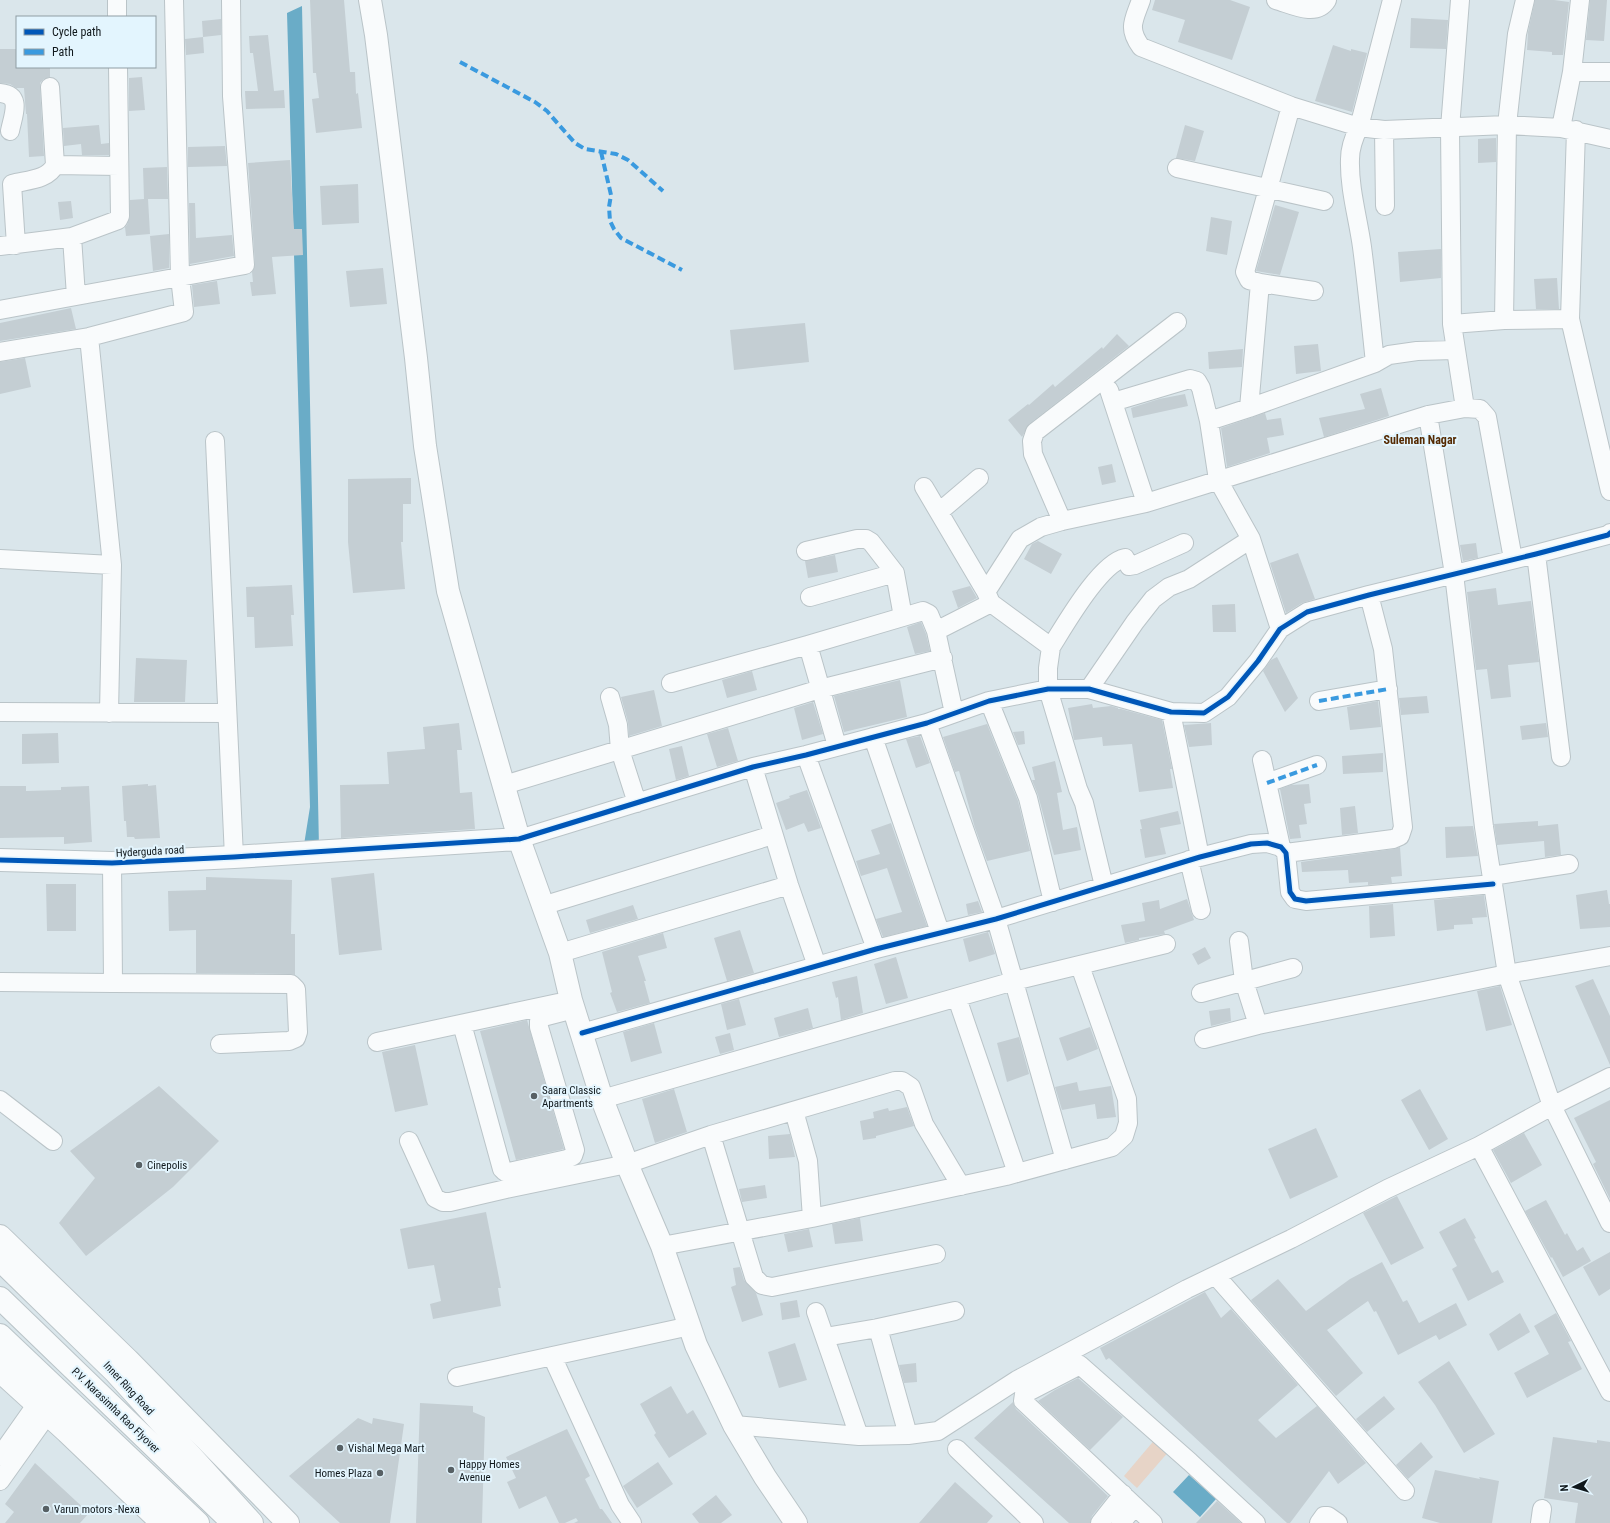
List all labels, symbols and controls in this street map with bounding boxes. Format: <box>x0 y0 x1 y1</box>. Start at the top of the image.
legend <box>16 16 156 68</box>
text: Cycle path <box>52 25 102 39</box>
text: Path <box>52 45 74 59</box>
district label: Suleman Nagar <box>1383 433 1457 447</box>
street label: Hyderguda road <box>115 843 185 860</box>
place label: Saara Classic Apartments <box>542 1084 601 1110</box>
marker: Saara Classic Apartments <box>529 1091 539 1101</box>
place label: Cinepolis <box>147 1159 187 1172</box>
marker: Cinepolis <box>134 1160 144 1170</box>
street label: Inner Ring Road <box>101 1359 157 1418</box>
street label: P.V. Narasimha Rao Flyover <box>69 1365 163 1456</box>
place label: Vishal Mega Mart <box>348 1442 424 1455</box>
marker: Vishal Mega Mart <box>335 1443 345 1453</box>
place label: Happy Homes Avenue <box>459 1458 520 1484</box>
marker: Happy Homes Avenue <box>446 1465 456 1475</box>
place label: Homes Plaza <box>315 1467 372 1480</box>
north arrow <box>1554 1467 1594 1507</box>
marker: Homes Plaza <box>375 1468 385 1478</box>
text: N <box>1558 1484 1571 1492</box>
place label: Varun motors -Nexa <box>54 1503 140 1516</box>
marker: Varun motors -Nexa <box>41 1504 51 1514</box>

